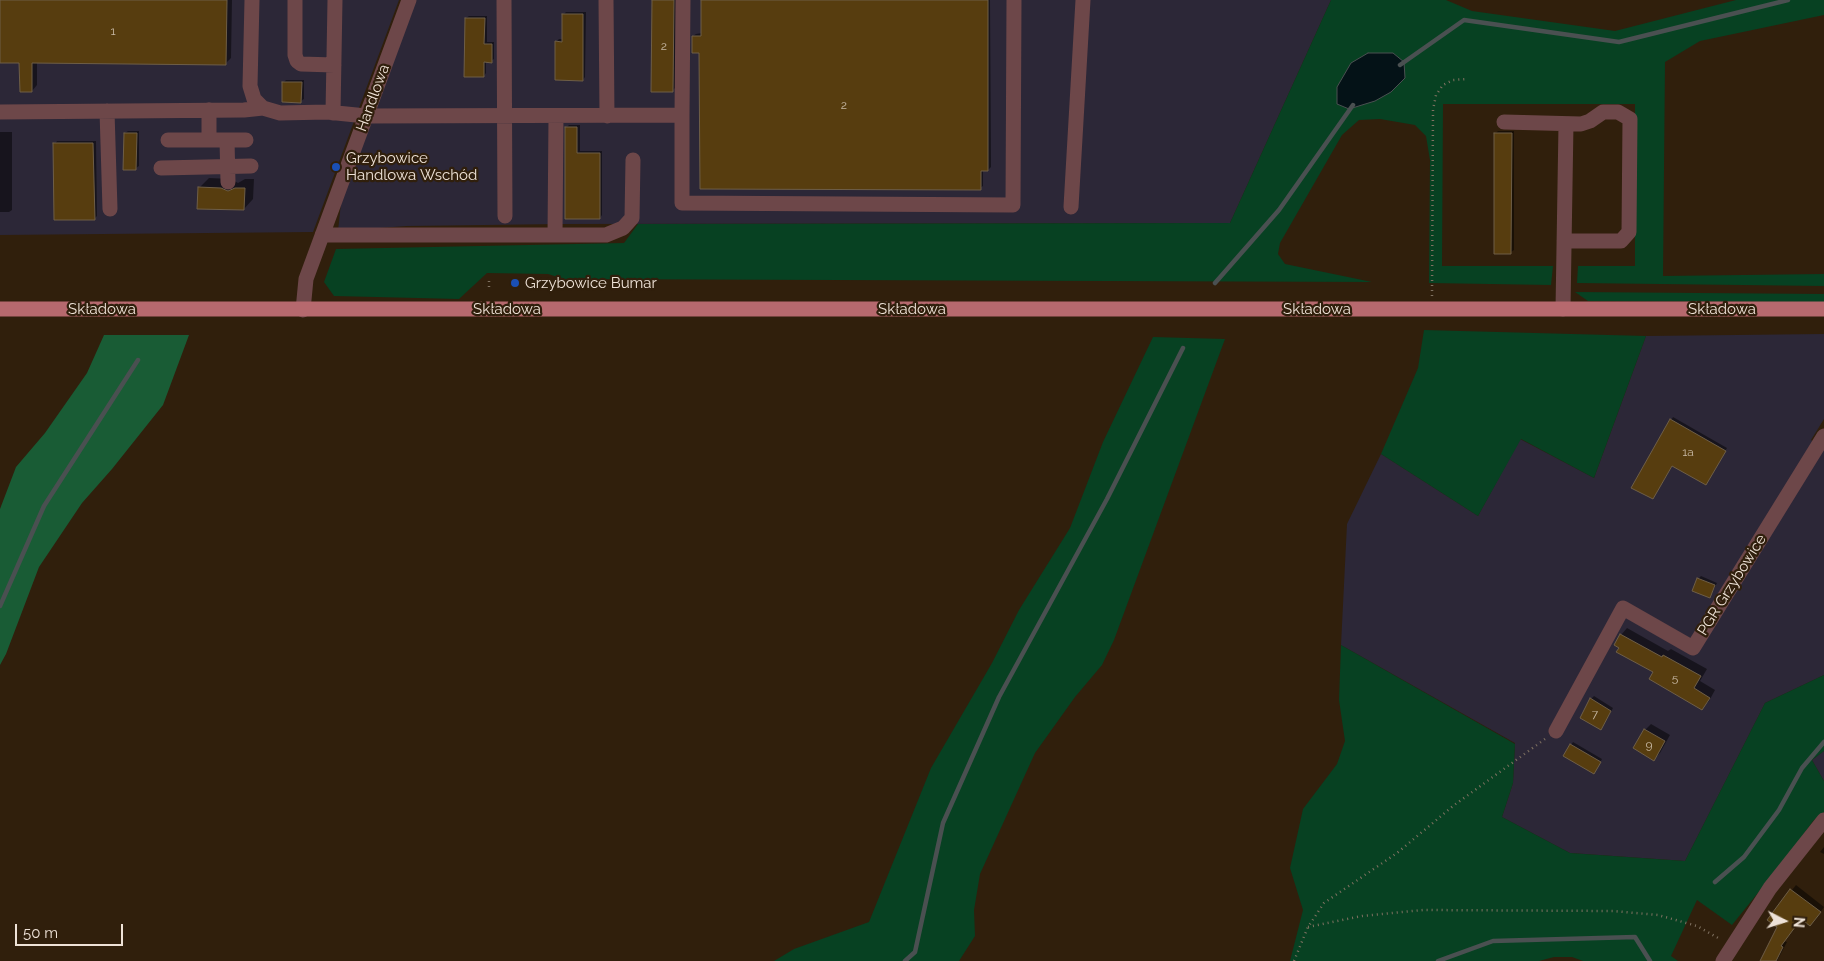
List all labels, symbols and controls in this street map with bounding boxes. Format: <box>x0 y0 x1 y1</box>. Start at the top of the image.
house number: 1 <box>110 24 116 38</box>
house number: 2 <box>661 39 667 53</box>
street label: Handlowa <box>353 62 393 134</box>
house number: 2 <box>841 98 847 112</box>
place label: Grzybowice Handlowa Wschód <box>346 149 477 184</box>
marker: Grzybowice Handlowa Wschód <box>330 161 342 173</box>
place label: Grzybowice Bumar <box>525 274 657 292</box>
marker: Grzybowice Bumar <box>509 277 521 289</box>
street label: Składowa <box>68 300 136 318</box>
street label: Składowa <box>473 300 541 318</box>
street label: Składowa <box>878 300 946 318</box>
street label: Składowa <box>1283 300 1351 318</box>
street label: Składowa <box>1688 300 1756 318</box>
house number: 1a <box>1682 445 1694 459</box>
street label: PGR Grzybowice <box>1694 531 1770 639</box>
house number: 5 <box>1672 671 1678 685</box>
house number: 7 <box>1592 707 1598 721</box>
house number: 9 <box>1645 738 1653 752</box>
north arrow <box>1759 896 1809 946</box>
scale bar <box>18 914 125 946</box>
text: N <box>1791 916 1807 928</box>
text: 50 m <box>23 924 58 942</box>

